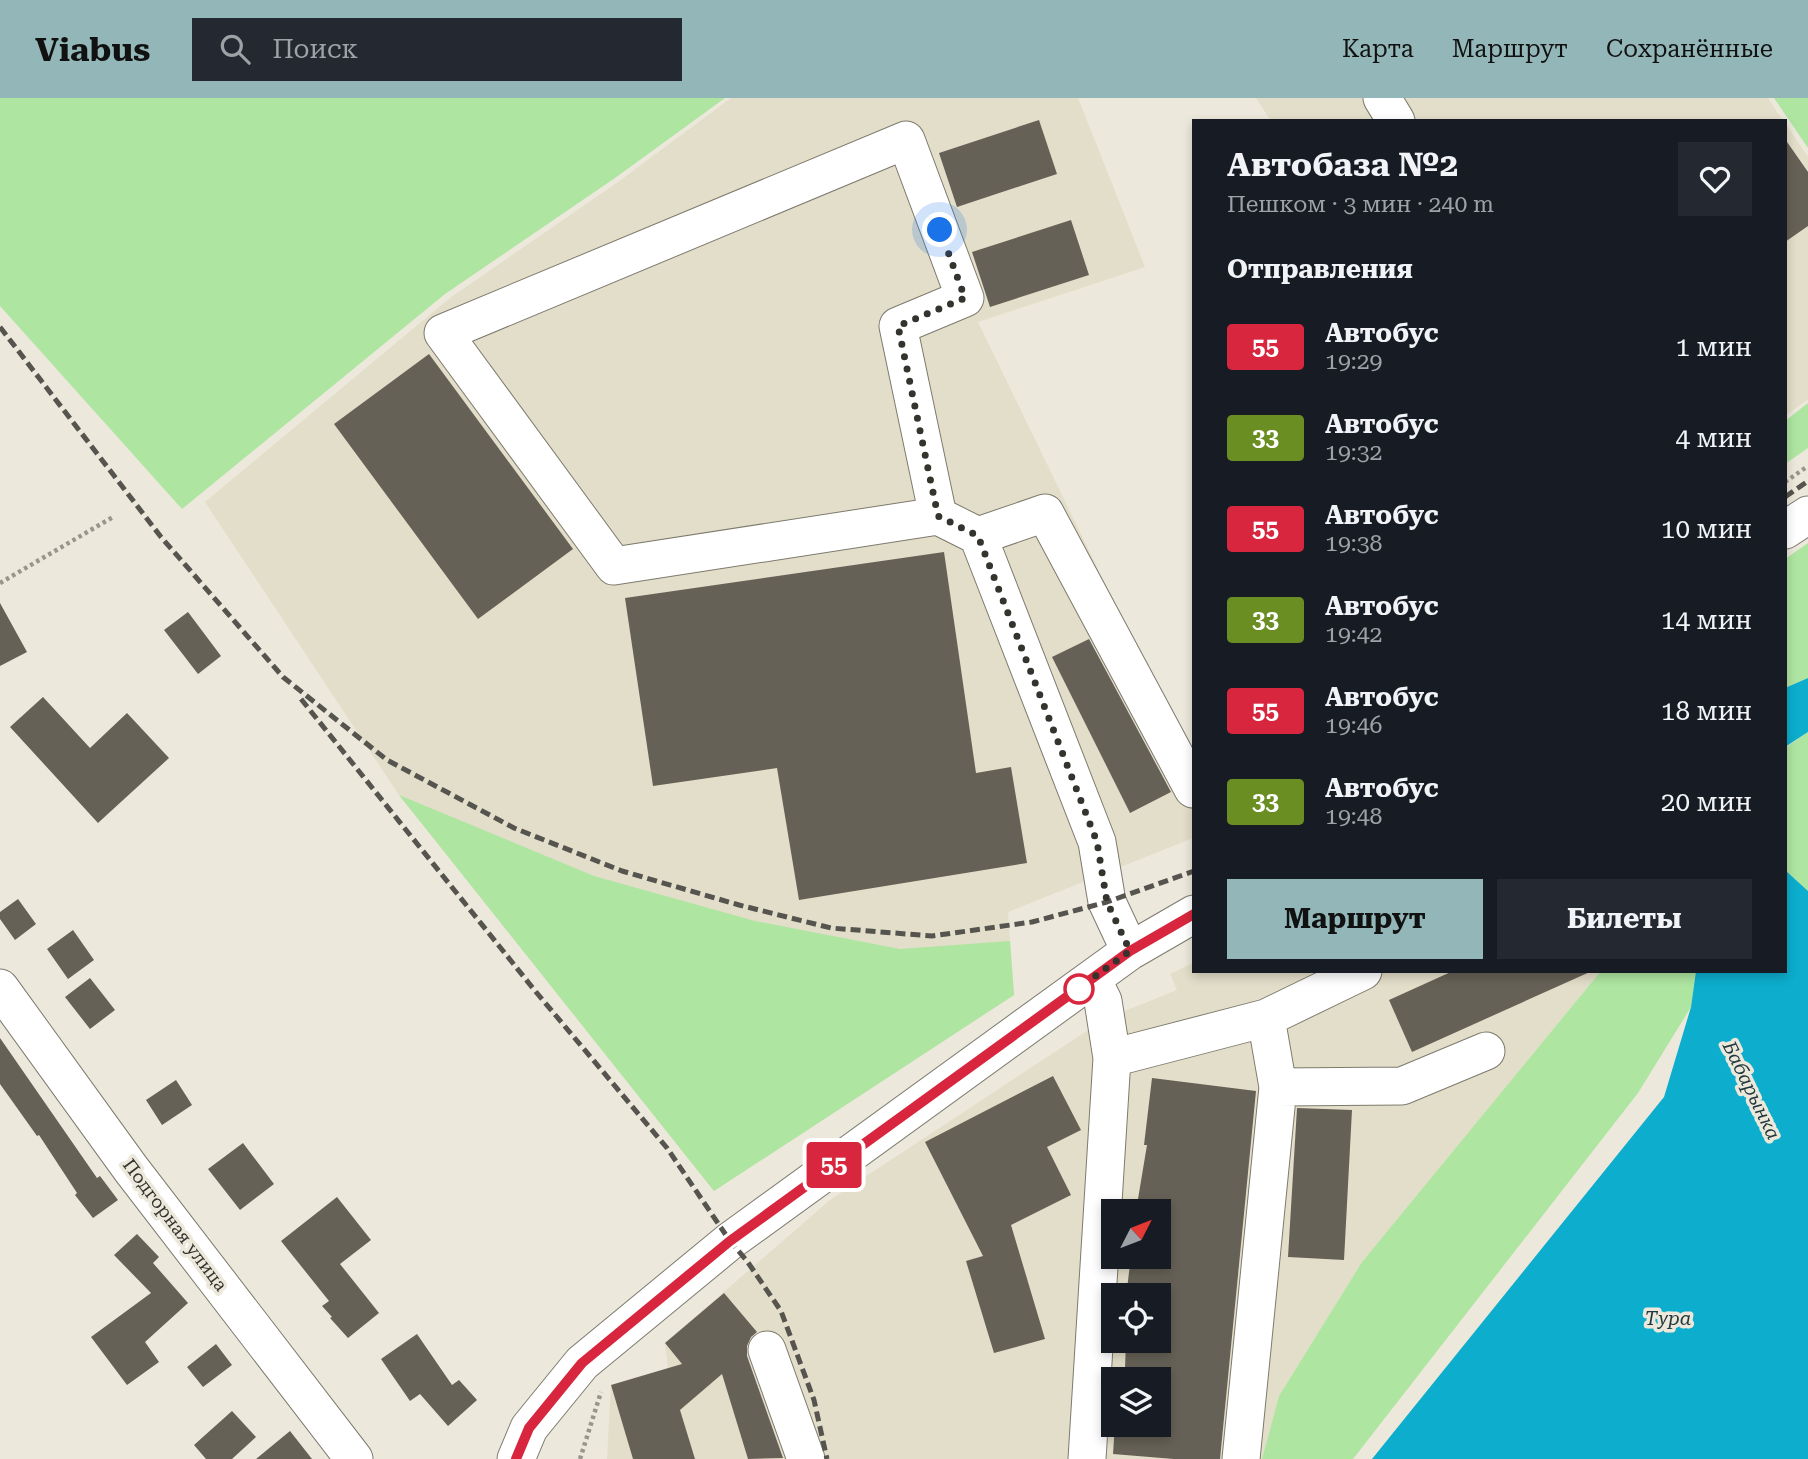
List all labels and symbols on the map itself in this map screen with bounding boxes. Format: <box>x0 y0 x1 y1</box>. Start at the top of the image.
your location <box>922 212 957 247</box>
unlabelled marker <box>1064 974 1094 1004</box>
water label: Бабарынка <box>1717 1036 1785 1143</box>
line badge: 55 <box>802 1142 866 1188</box>
street label: Подгорная улица <box>119 1154 232 1295</box>
north arrow <box>1101 1199 1171 1269</box>
water label: Тура <box>1645 1307 1691 1330</box>

